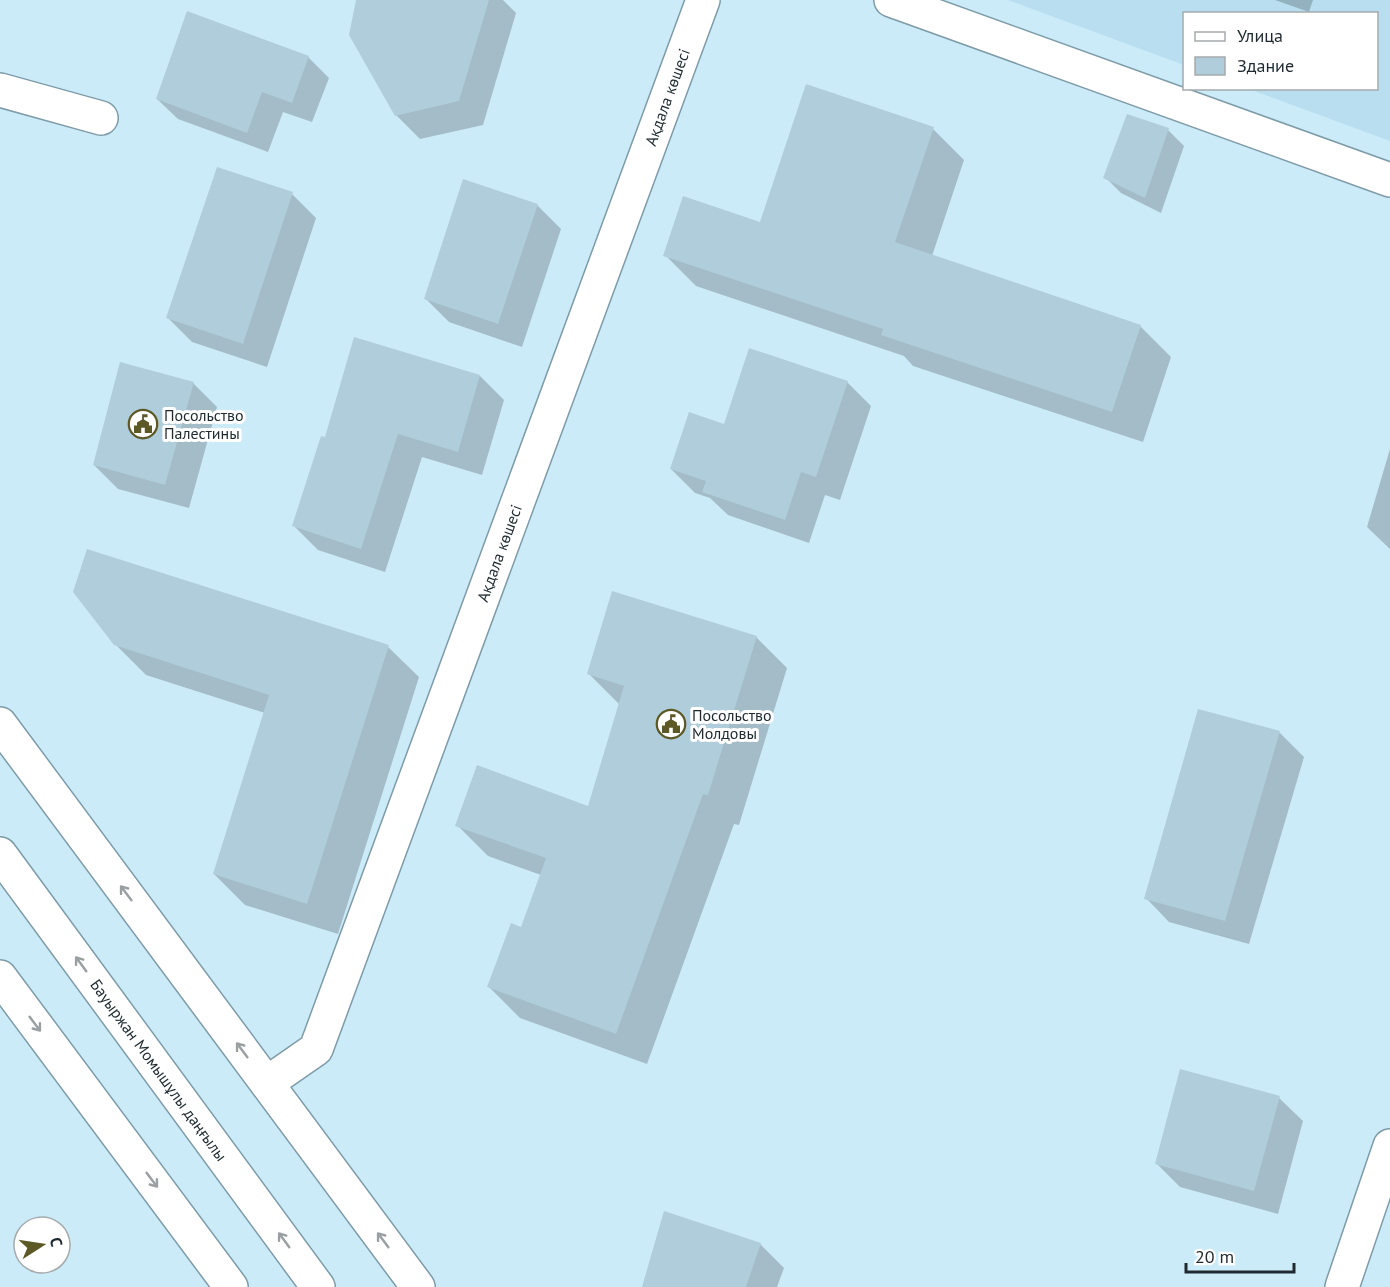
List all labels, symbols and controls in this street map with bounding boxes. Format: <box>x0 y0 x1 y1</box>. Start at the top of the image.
legend <box>1183 12 1378 90</box>
text: Улица <box>1237 24 1283 47</box>
street label: Ақдала көшесі <box>640 46 694 148</box>
text: Здание <box>1237 54 1294 77</box>
place label: Посольство Палестины <box>164 405 244 443</box>
public building icon: Посольство Палестины <box>127 408 159 440</box>
street label: Ақдала көшесі <box>472 502 526 604</box>
place label: Посольство Молдовы <box>692 705 772 743</box>
public building icon: Посольство Молдовы <box>655 708 687 740</box>
one-way arrow <box>120 886 132 902</box>
one-way arrow <box>75 957 87 973</box>
street label: Бауыржан Момышұлы даңғылы <box>86 975 232 1165</box>
one-way arrow <box>29 1015 41 1031</box>
one-way arrow <box>236 1042 248 1058</box>
one-way arrow <box>145 1171 158 1187</box>
north arrow <box>12 1215 72 1275</box>
one-way arrow <box>277 1232 290 1248</box>
one-way arrow <box>377 1232 390 1248</box>
text: С <box>46 1235 67 1248</box>
scale bar <box>1186 1236 1294 1274</box>
text: 20 m <box>1195 1245 1234 1268</box>

